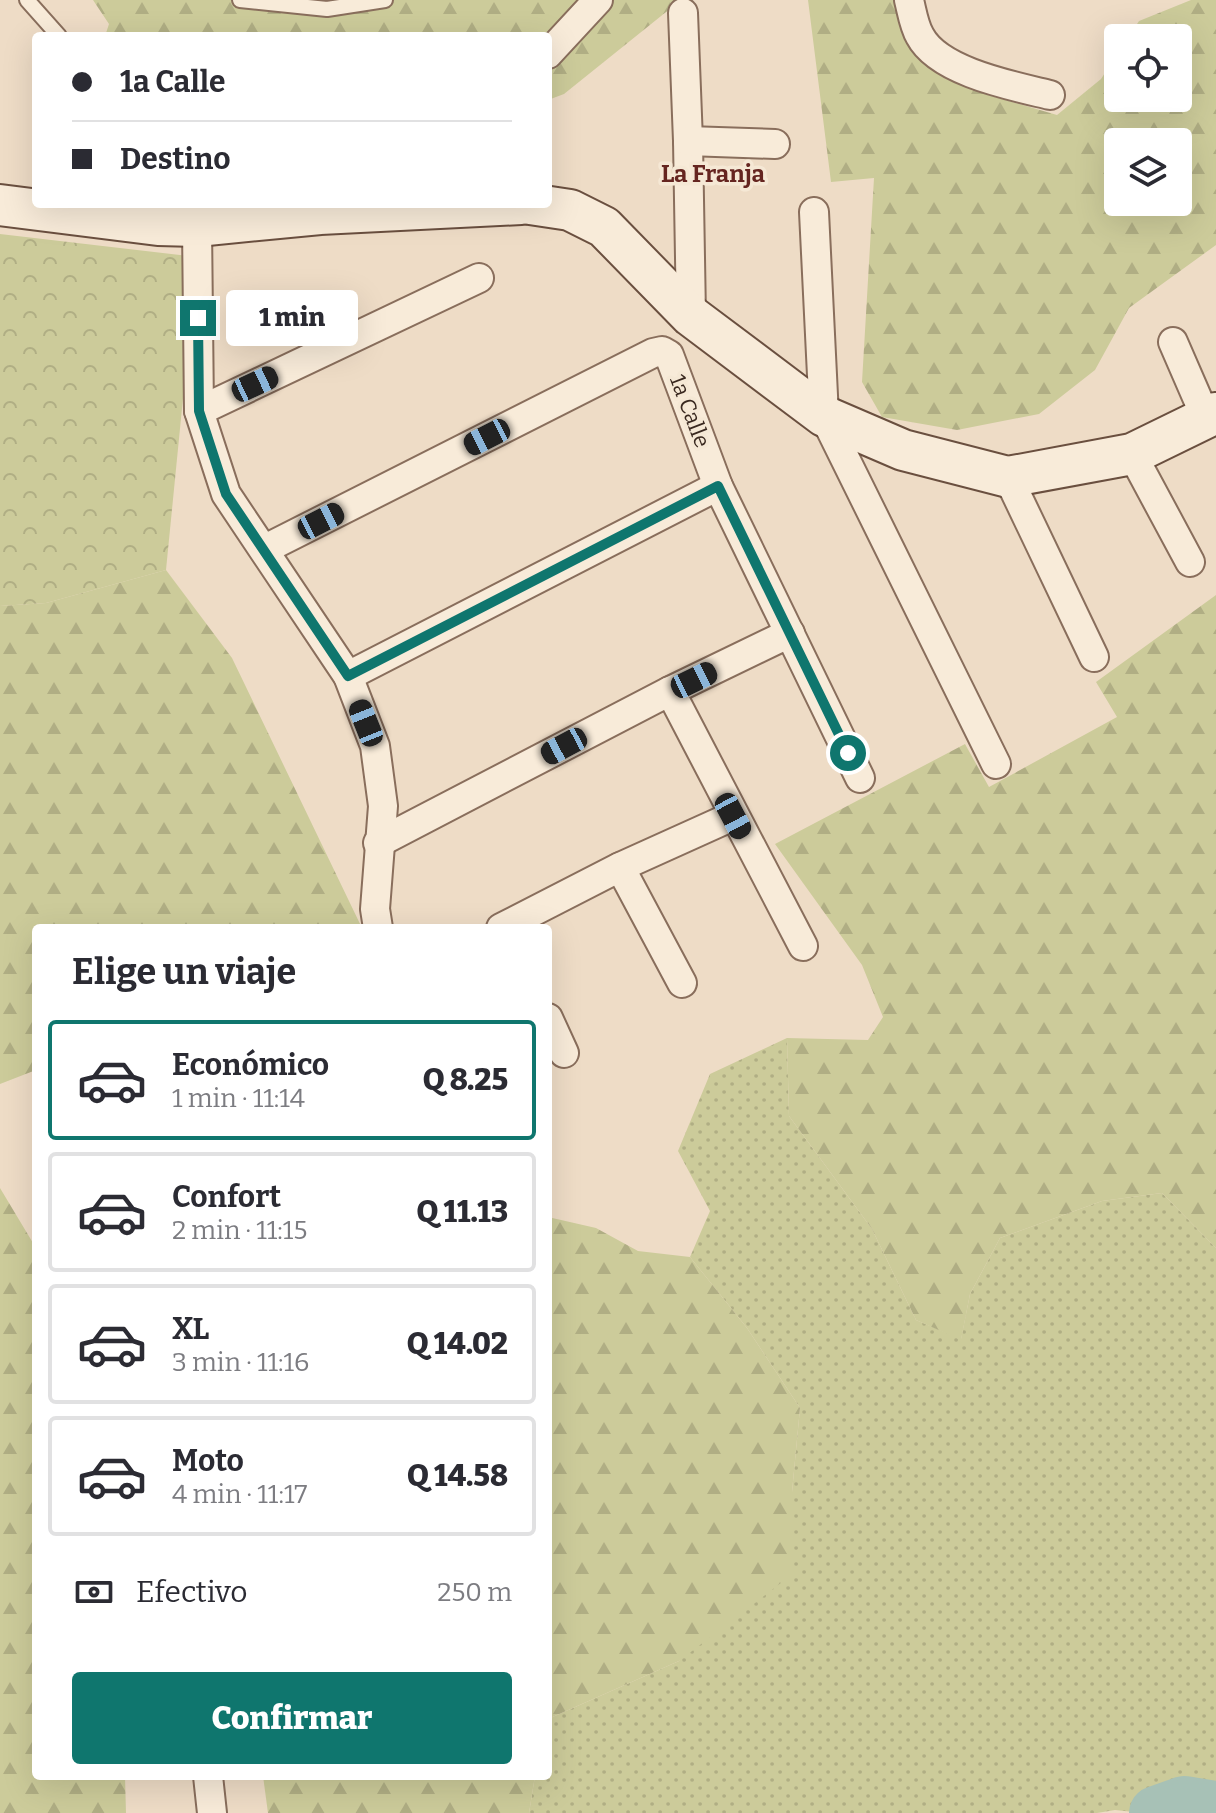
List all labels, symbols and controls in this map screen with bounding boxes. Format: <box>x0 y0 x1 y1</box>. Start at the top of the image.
map controls <box>1104 24 1192 216</box>
button: locate <box>1104 24 1192 112</box>
text: 1a Calle <box>120 64 226 100</box>
button: layers <box>1104 128 1192 216</box>
text: Destino <box>120 141 231 177</box>
district label: La Franja <box>661 160 766 188</box>
callout: 1 min <box>226 290 358 346</box>
route end <box>180 300 216 336</box>
text: 1 min <box>259 302 325 333</box>
car <box>228 363 282 405</box>
street label: 1a Calle <box>664 371 716 451</box>
car <box>460 415 514 459</box>
car <box>294 499 348 543</box>
car <box>667 659 721 701</box>
car <box>346 696 386 750</box>
car <box>537 724 591 768</box>
route start <box>830 735 866 771</box>
car <box>711 789 755 843</box>
text: Elige un viaje <box>72 950 296 994</box>
icon: car <box>76 1044 148 1116</box>
text: Económico <box>172 1047 329 1083</box>
text: Q 8.25 <box>423 1062 508 1098</box>
text: 1 min · 11:14 <box>172 1083 305 1114</box>
icon: car <box>76 1176 148 1248</box>
text: Confort <box>172 1179 281 1215</box>
text: Q 11.13 <box>417 1194 508 1230</box>
text: 2 min · 11:15 <box>172 1215 307 1246</box>
icon: car <box>76 1308 148 1380</box>
text: XL <box>172 1311 209 1347</box>
text: Q 14.02 <box>407 1326 508 1362</box>
text: 3 min · 11:16 <box>172 1347 309 1378</box>
icon: car <box>76 1440 148 1512</box>
text: Moto <box>172 1443 244 1479</box>
text: Q 14.58 <box>407 1458 508 1494</box>
text: 4 min · 11:17 <box>172 1479 307 1510</box>
icon: cash <box>72 1570 116 1614</box>
text: Efectivo <box>136 1574 248 1610</box>
text: 250 m <box>437 1577 512 1608</box>
button: Confirmar <box>72 1672 512 1764</box>

